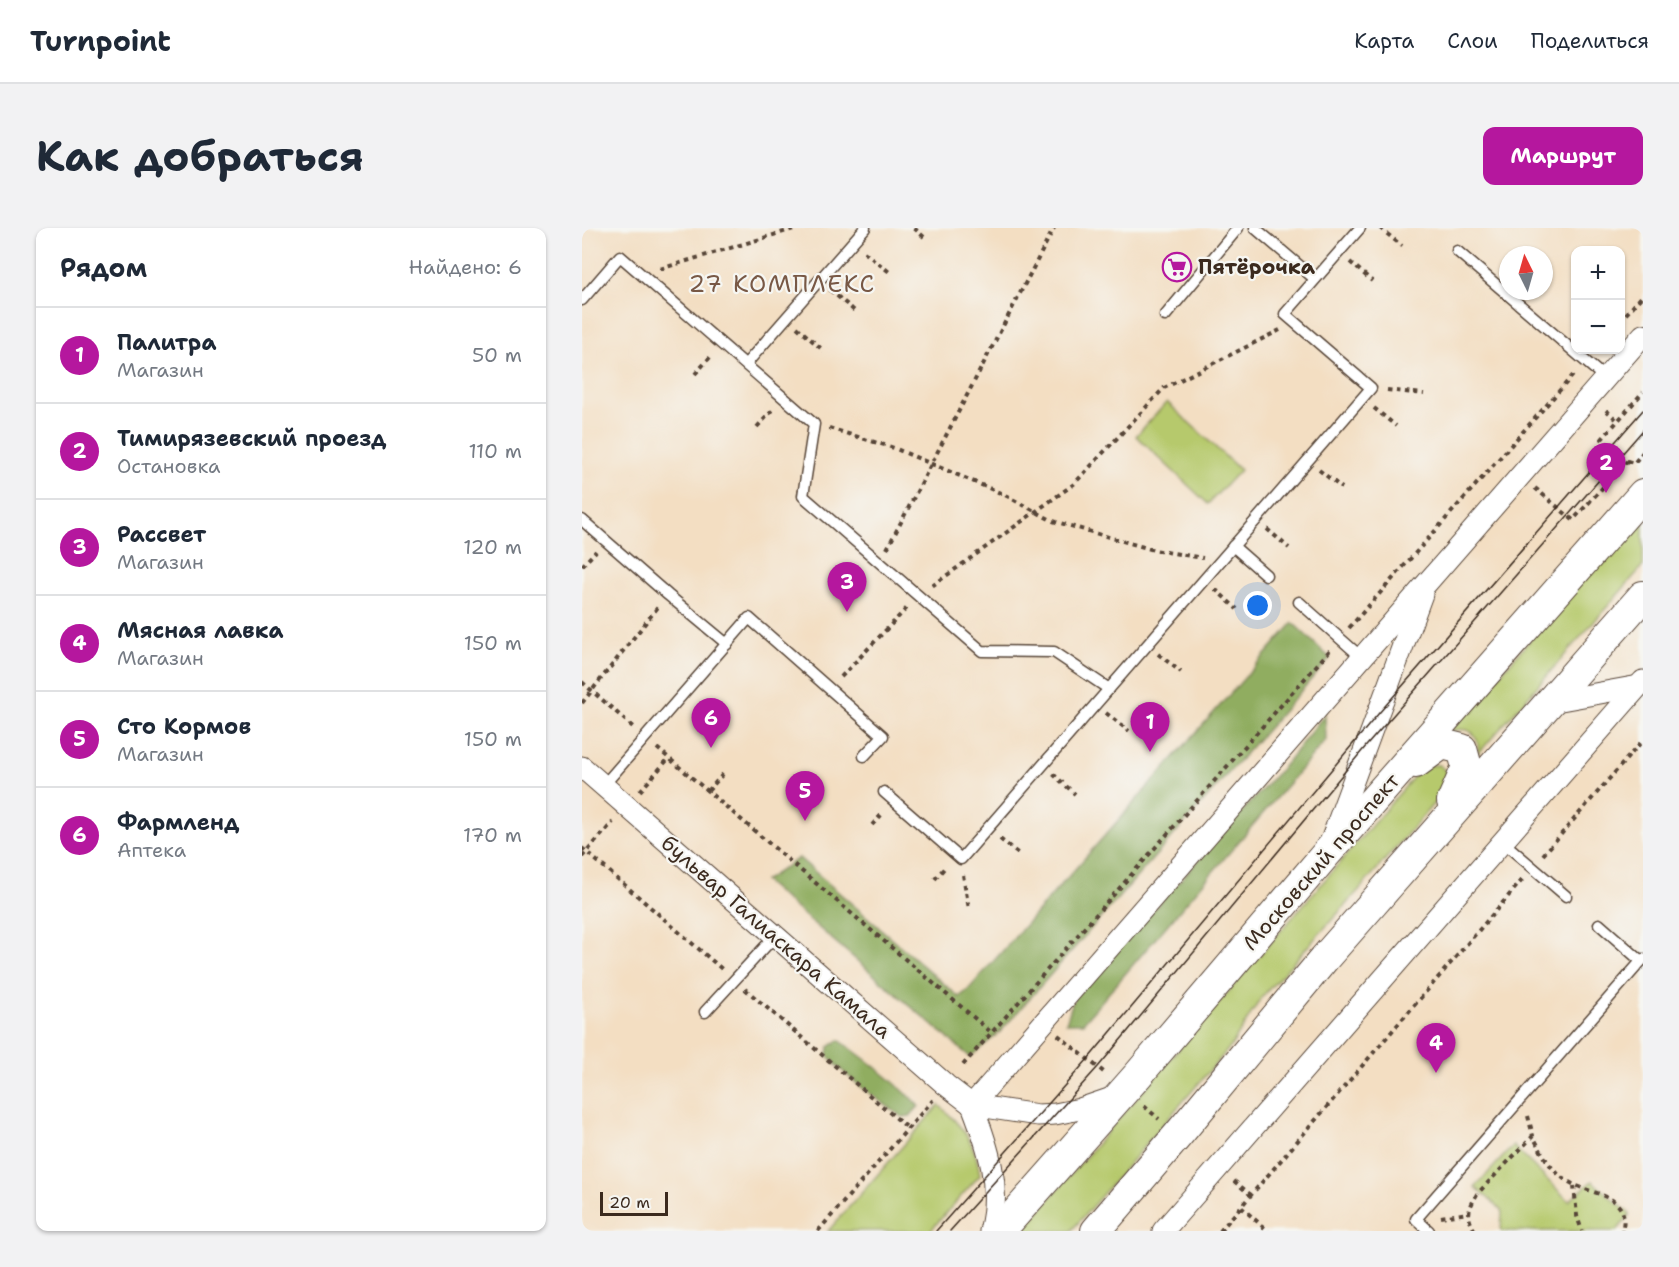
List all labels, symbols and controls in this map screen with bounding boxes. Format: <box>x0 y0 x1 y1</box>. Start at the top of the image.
text: Turnpoint <box>30 22 171 60</box>
text: Карта <box>1354 27 1414 55</box>
text: Слои <box>1447 27 1498 55</box>
text: Поделиться <box>1531 27 1649 55</box>
button: Маршрут <box>1483 127 1643 185</box>
text: Как добраться <box>36 128 364 184</box>
north arrow <box>1499 246 1553 300</box>
map controls <box>1571 246 1625 354</box>
button: + <box>1571 246 1625 300</box>
text: Рядом <box>60 250 147 285</box>
supermarket icon: Пятёрочка <box>1161 251 1193 283</box>
place label: Пятёрочка <box>1198 253 1316 281</box>
text: Найдено: 6 <box>409 254 522 280</box>
district label: 27 КОМПЛЕКС <box>688 268 876 300</box>
button: − <box>1571 300 1625 354</box>
text: Палитра <box>117 328 216 357</box>
text: 1 <box>75 342 84 368</box>
text: 50 m <box>472 342 522 368</box>
text: Магазин <box>117 357 204 383</box>
text: Тимирязевский проезд <box>117 424 386 453</box>
text: 2 <box>73 438 87 464</box>
text: 110 m <box>468 438 522 464</box>
pin: 2 <box>1586 444 1626 493</box>
text: Остановка <box>117 453 221 479</box>
text: Рассвет <box>117 520 206 549</box>
text: 3 <box>73 534 87 560</box>
text: 120 m <box>463 534 522 560</box>
text: Магазин <box>117 549 204 575</box>
pin: 3 <box>828 562 866 612</box>
your location <box>1243 591 1272 620</box>
text: Мясная лавка <box>117 616 283 645</box>
text: 4 <box>73 630 87 656</box>
text: 150 m <box>464 630 522 656</box>
text: Магазин <box>117 645 204 671</box>
pin: 6 <box>692 698 730 748</box>
pin: 1 <box>1130 702 1170 752</box>
text: Сто Кормов <box>117 712 251 741</box>
text: 5 <box>73 726 86 752</box>
text: 150 m <box>464 726 522 752</box>
text: Магазин <box>117 741 204 767</box>
street label: Московский проспект <box>1236 767 1406 956</box>
pin: 5 <box>786 772 824 821</box>
text: Фармленд <box>117 808 239 837</box>
text: 6 <box>73 822 87 848</box>
text: 170 m <box>463 822 522 848</box>
street label: бульвар Галиаскара Камала <box>655 829 897 1045</box>
text: Аптека <box>117 837 186 863</box>
pin: 4 <box>1416 1024 1456 1073</box>
scale bar <box>600 1189 668 1216</box>
text: 20 m <box>609 1192 650 1213</box>

